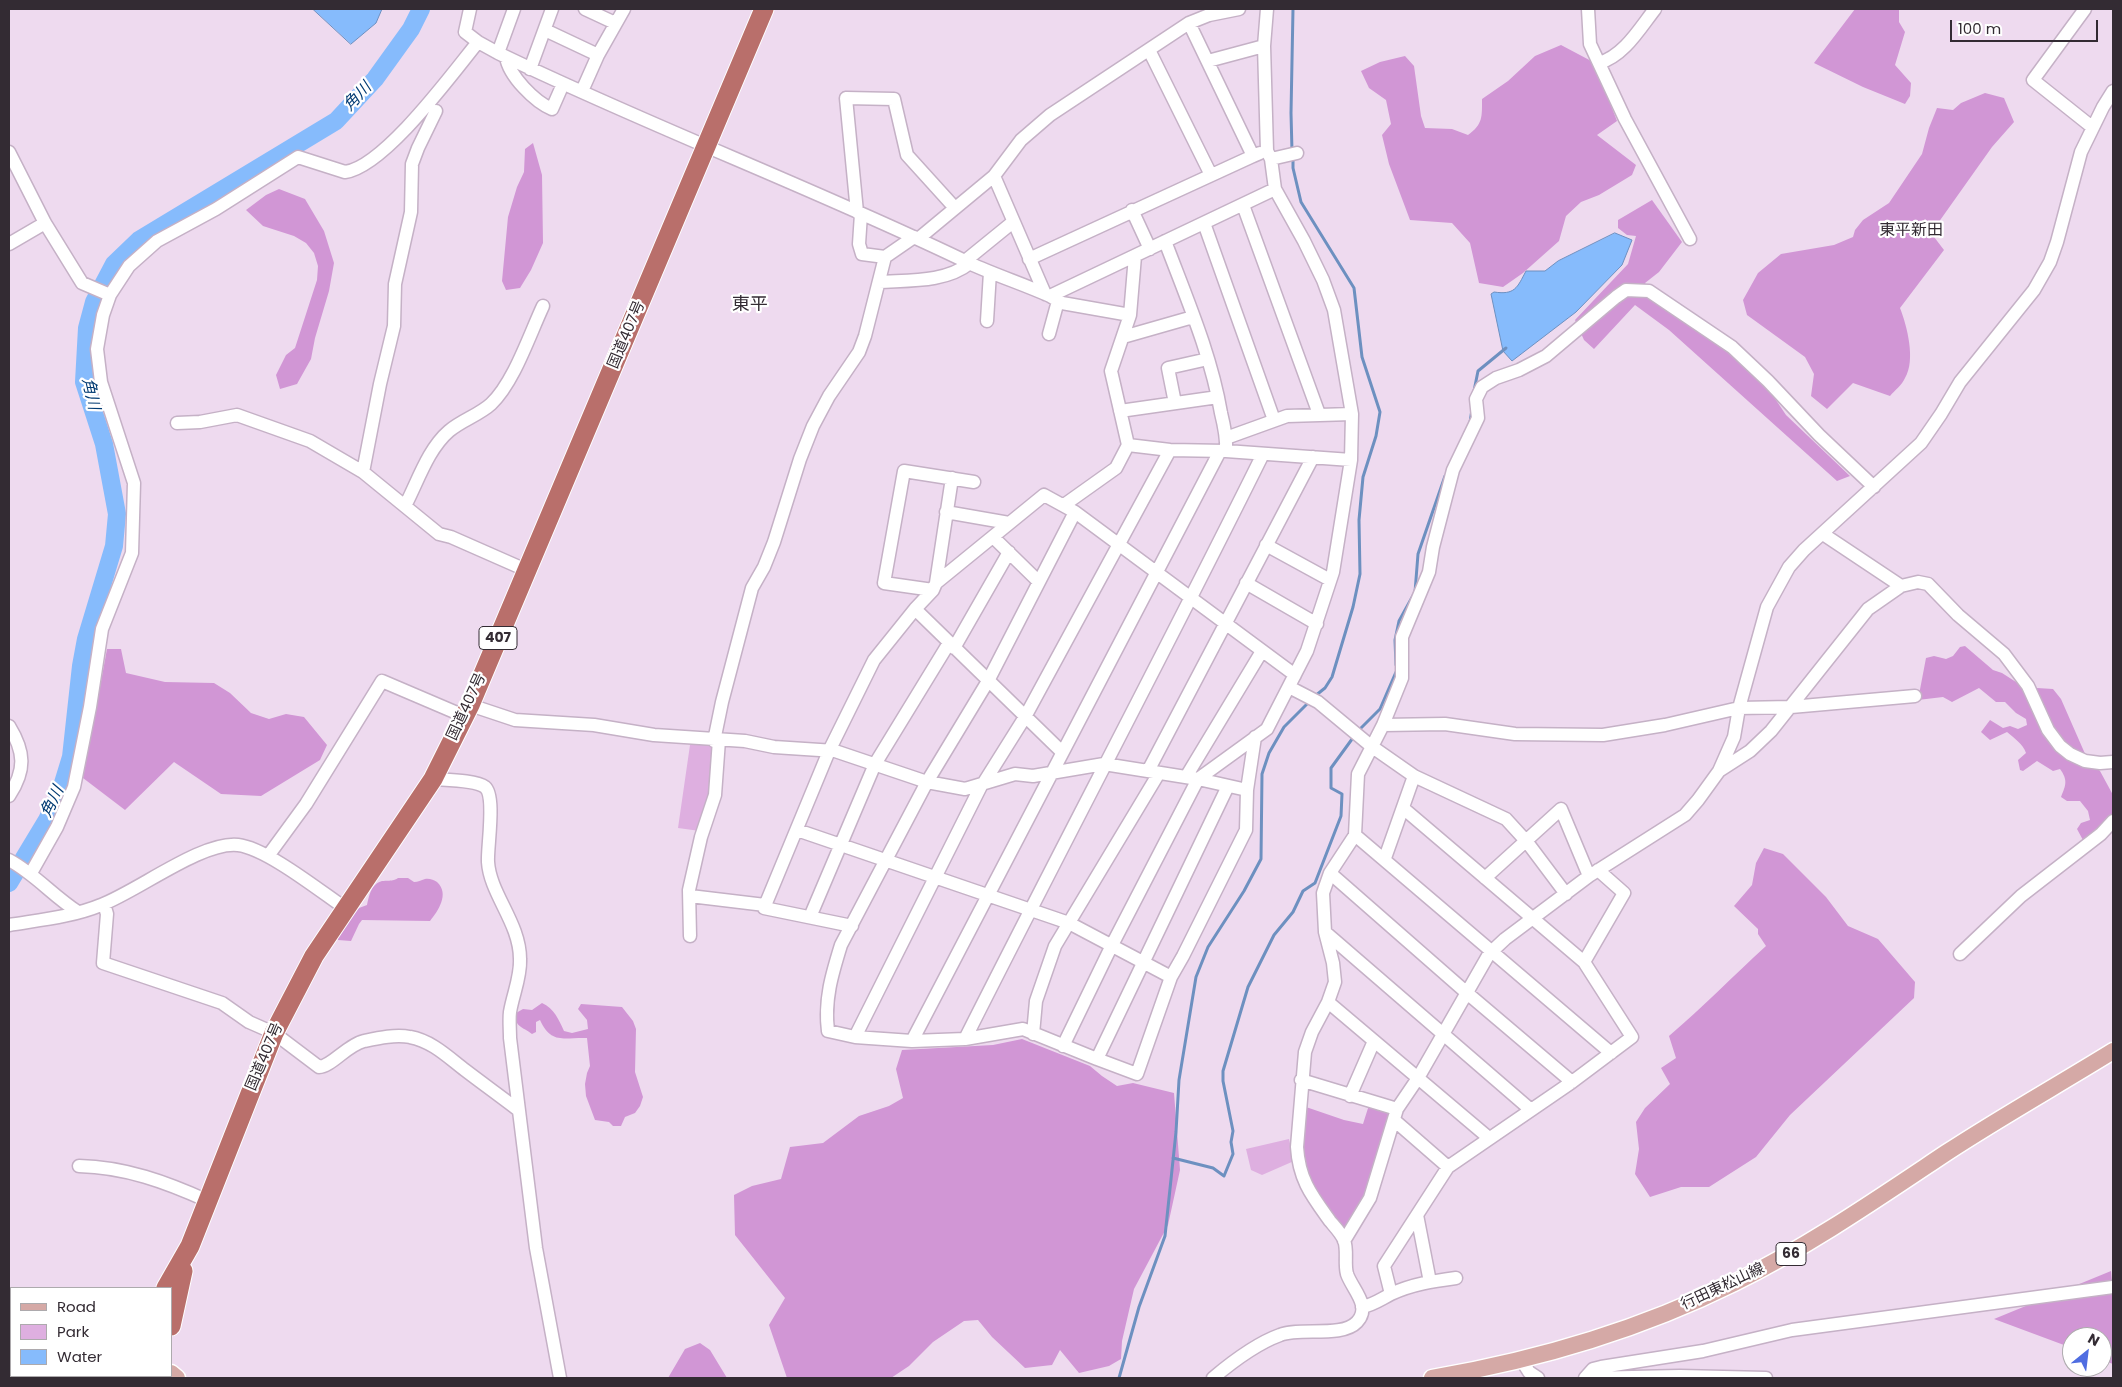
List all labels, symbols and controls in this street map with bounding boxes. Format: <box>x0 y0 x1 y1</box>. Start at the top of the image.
scale bar <box>1952 10 2100 42</box>
text: 100 m <box>1958 18 2001 39</box>
water label: 角川 <box>340 79 376 115</box>
district label: 東平新田 <box>1879 221 1943 241</box>
district label: 東平 <box>732 294 768 316</box>
street label: 国道407号 <box>605 298 649 372</box>
water label: 角川 <box>77 376 103 412</box>
road number: 407 <box>479 626 517 650</box>
street label: 国道407号 <box>444 671 490 743</box>
water label: 角川 <box>37 783 69 821</box>
street label: 国道407号 <box>243 1020 287 1094</box>
road number: 66 <box>1776 1242 1806 1266</box>
street label: 行田東松山線 <box>1678 1260 1768 1314</box>
legend <box>10 1287 172 1377</box>
text: Road <box>57 1296 96 1317</box>
text: Park <box>57 1321 89 1342</box>
north arrow <box>2062 1327 2112 1377</box>
text: N <box>2084 1328 2103 1351</box>
text: Water <box>57 1346 102 1367</box>

